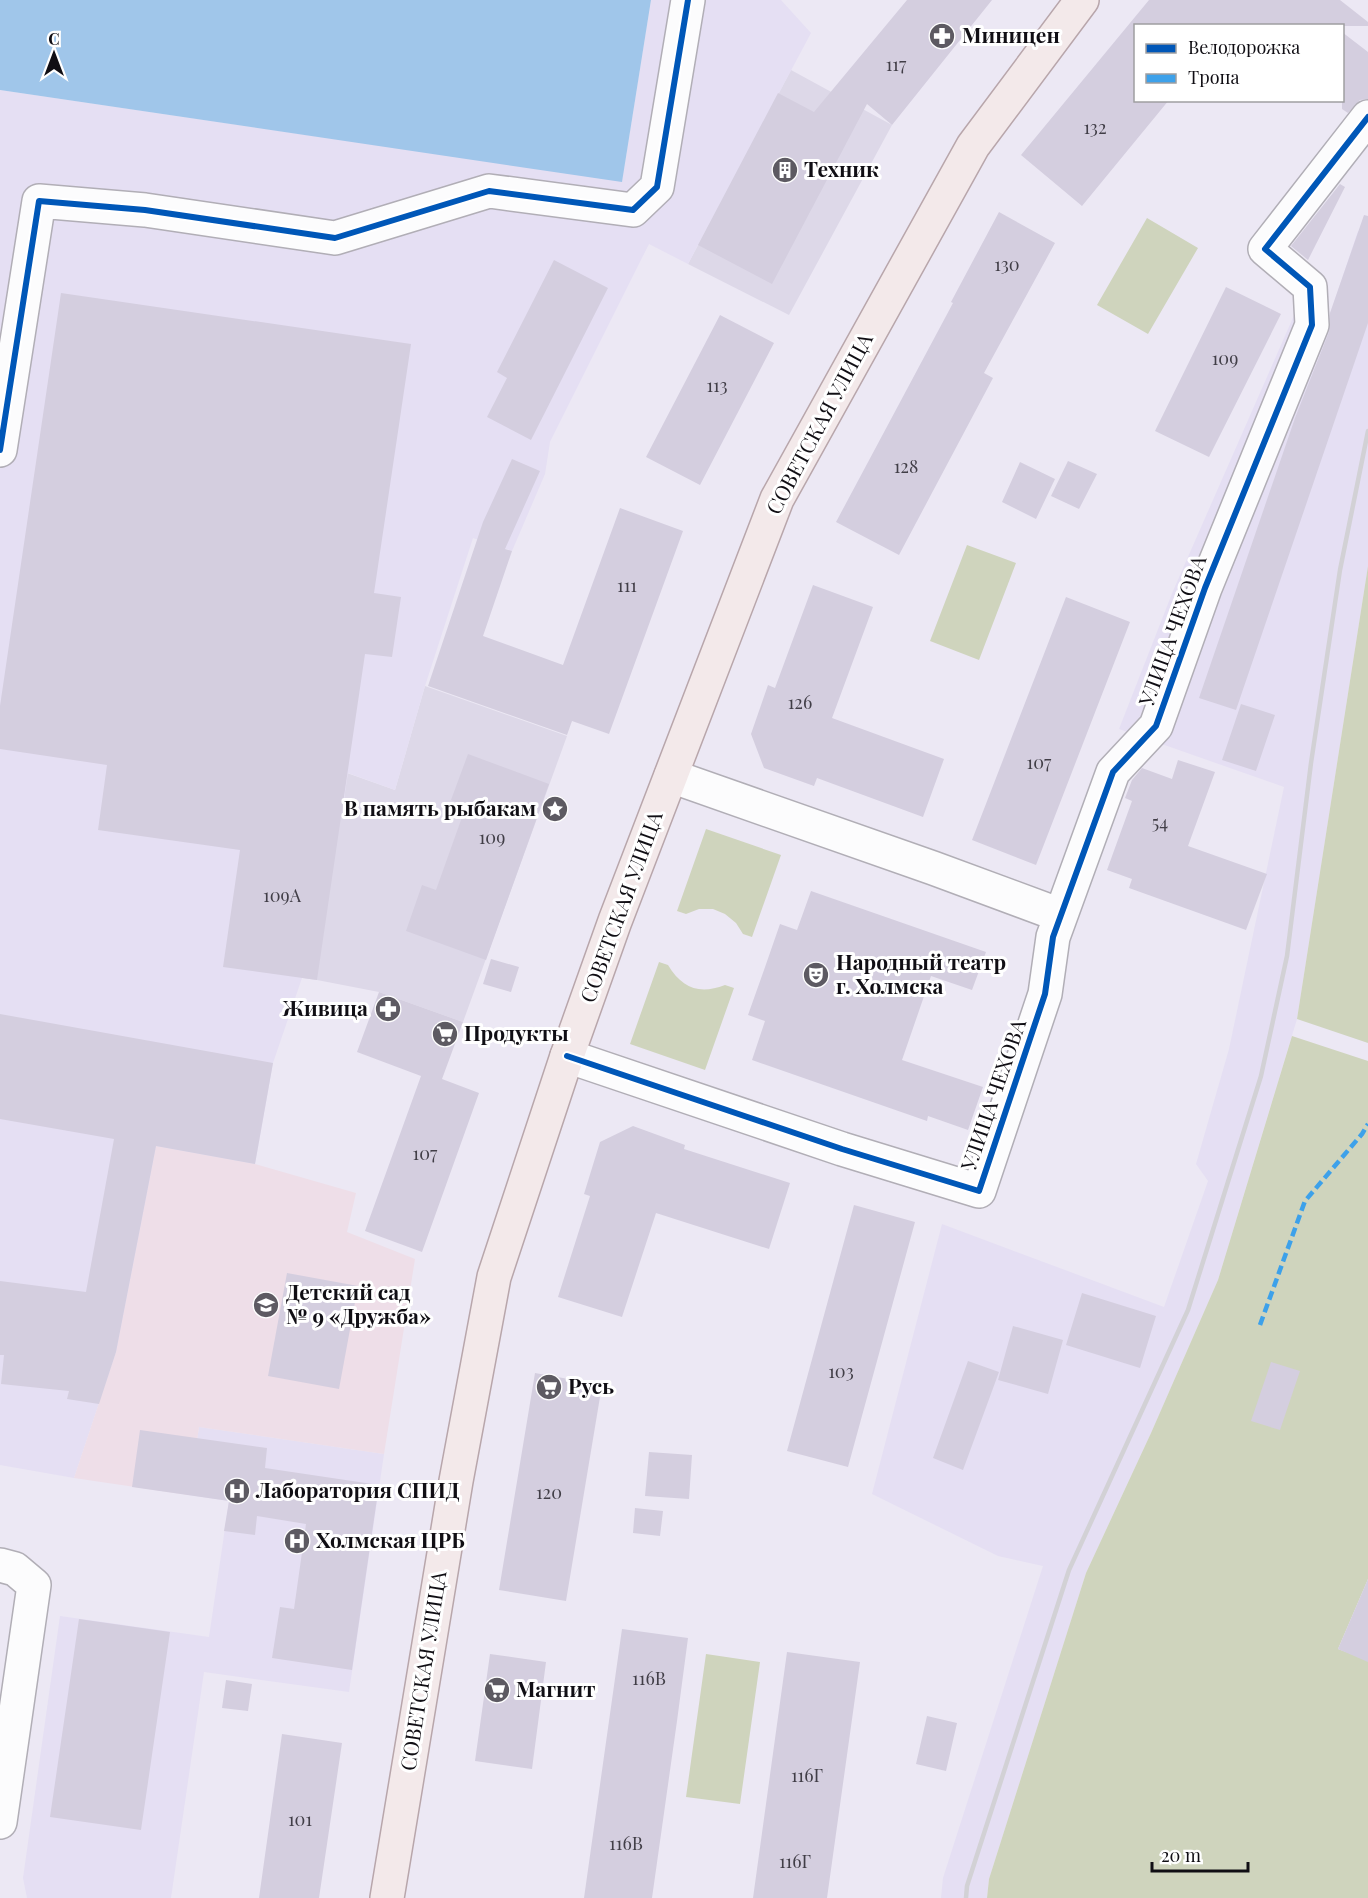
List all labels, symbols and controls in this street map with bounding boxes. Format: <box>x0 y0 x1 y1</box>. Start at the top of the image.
place label: Миницен <box>962 20 1060 48</box>
pharmacy icon: Миницен <box>927 21 957 51</box>
north arrow <box>24 24 84 84</box>
legend <box>1134 24 1344 102</box>
text: С <box>48 28 60 49</box>
text: Велодорожка <box>1188 35 1300 59</box>
house number: 117 <box>886 52 907 76</box>
text: Тропа <box>1188 65 1239 89</box>
house number: 132 <box>1083 115 1107 139</box>
place label: Техник <box>804 154 879 182</box>
building icon: Техник <box>770 155 800 185</box>
house number: 130 <box>994 252 1020 276</box>
street label: СОВЕТСКАЯ УЛИЦА <box>759 327 878 519</box>
house number: 109 <box>1212 346 1238 370</box>
house number: 113 <box>706 373 728 397</box>
house number: 128 <box>894 454 918 478</box>
street label: УЛИЦА ЧЕХОВА <box>1130 550 1212 711</box>
house number: 111 <box>617 573 637 597</box>
house number: 126 <box>788 690 812 714</box>
house number: 107 <box>1027 750 1052 774</box>
place label: В память рыбакам <box>344 793 536 821</box>
place icon: В память рыбакам <box>540 794 570 824</box>
street label: СОВЕТСКАЯ УЛИЦА <box>572 806 668 1006</box>
house number: 54 <box>1152 810 1168 834</box>
house number: 109 <box>479 825 505 849</box>
house number: 109А <box>263 883 302 907</box>
place label: Народный театр г. Холмска <box>836 947 1006 999</box>
theatre icon: Народный театр г. Холмска <box>801 960 831 990</box>
place label: Живица <box>281 993 368 1021</box>
pharmacy icon: Живица <box>373 994 403 1024</box>
street label: УЛИЦА ЧЕХОВА <box>953 1014 1031 1175</box>
place label: Продукты <box>464 1018 569 1046</box>
supermarket icon: Продукты <box>430 1019 460 1049</box>
house number: 107 <box>413 1141 438 1165</box>
place label: Детский сад № 9 «Дружба» <box>286 1277 431 1329</box>
school or university icon: Детский сад № 9 «Дружба» <box>251 1290 281 1320</box>
house number: 103 <box>828 1359 854 1383</box>
place label: Русь <box>568 1371 614 1399</box>
supermarket icon: Русь <box>534 1372 564 1402</box>
place label: Лаборатория СПИД <box>255 1475 460 1503</box>
hospital icon: Лаборатория СПИД <box>222 1476 252 1506</box>
house number: 120 <box>536 1480 562 1504</box>
place label: Холмская ЦРБ <box>316 1525 465 1553</box>
hospital icon: Холмская ЦРБ <box>282 1526 312 1556</box>
street label: СОВЕТСКАЯ УЛИЦА <box>392 1568 452 1772</box>
house number: 116В <box>632 1666 666 1690</box>
place label: Магнит <box>516 1674 595 1702</box>
supermarket icon: Магнит <box>482 1675 512 1705</box>
house number: 116Г <box>791 1763 824 1787</box>
house number: 101 <box>288 1807 312 1831</box>
house number: 116В <box>609 1831 643 1855</box>
scale bar <box>1152 1835 1248 1873</box>
text: 20 m <box>1161 1843 1201 1867</box>
house number: 116Г <box>779 1849 812 1873</box>

